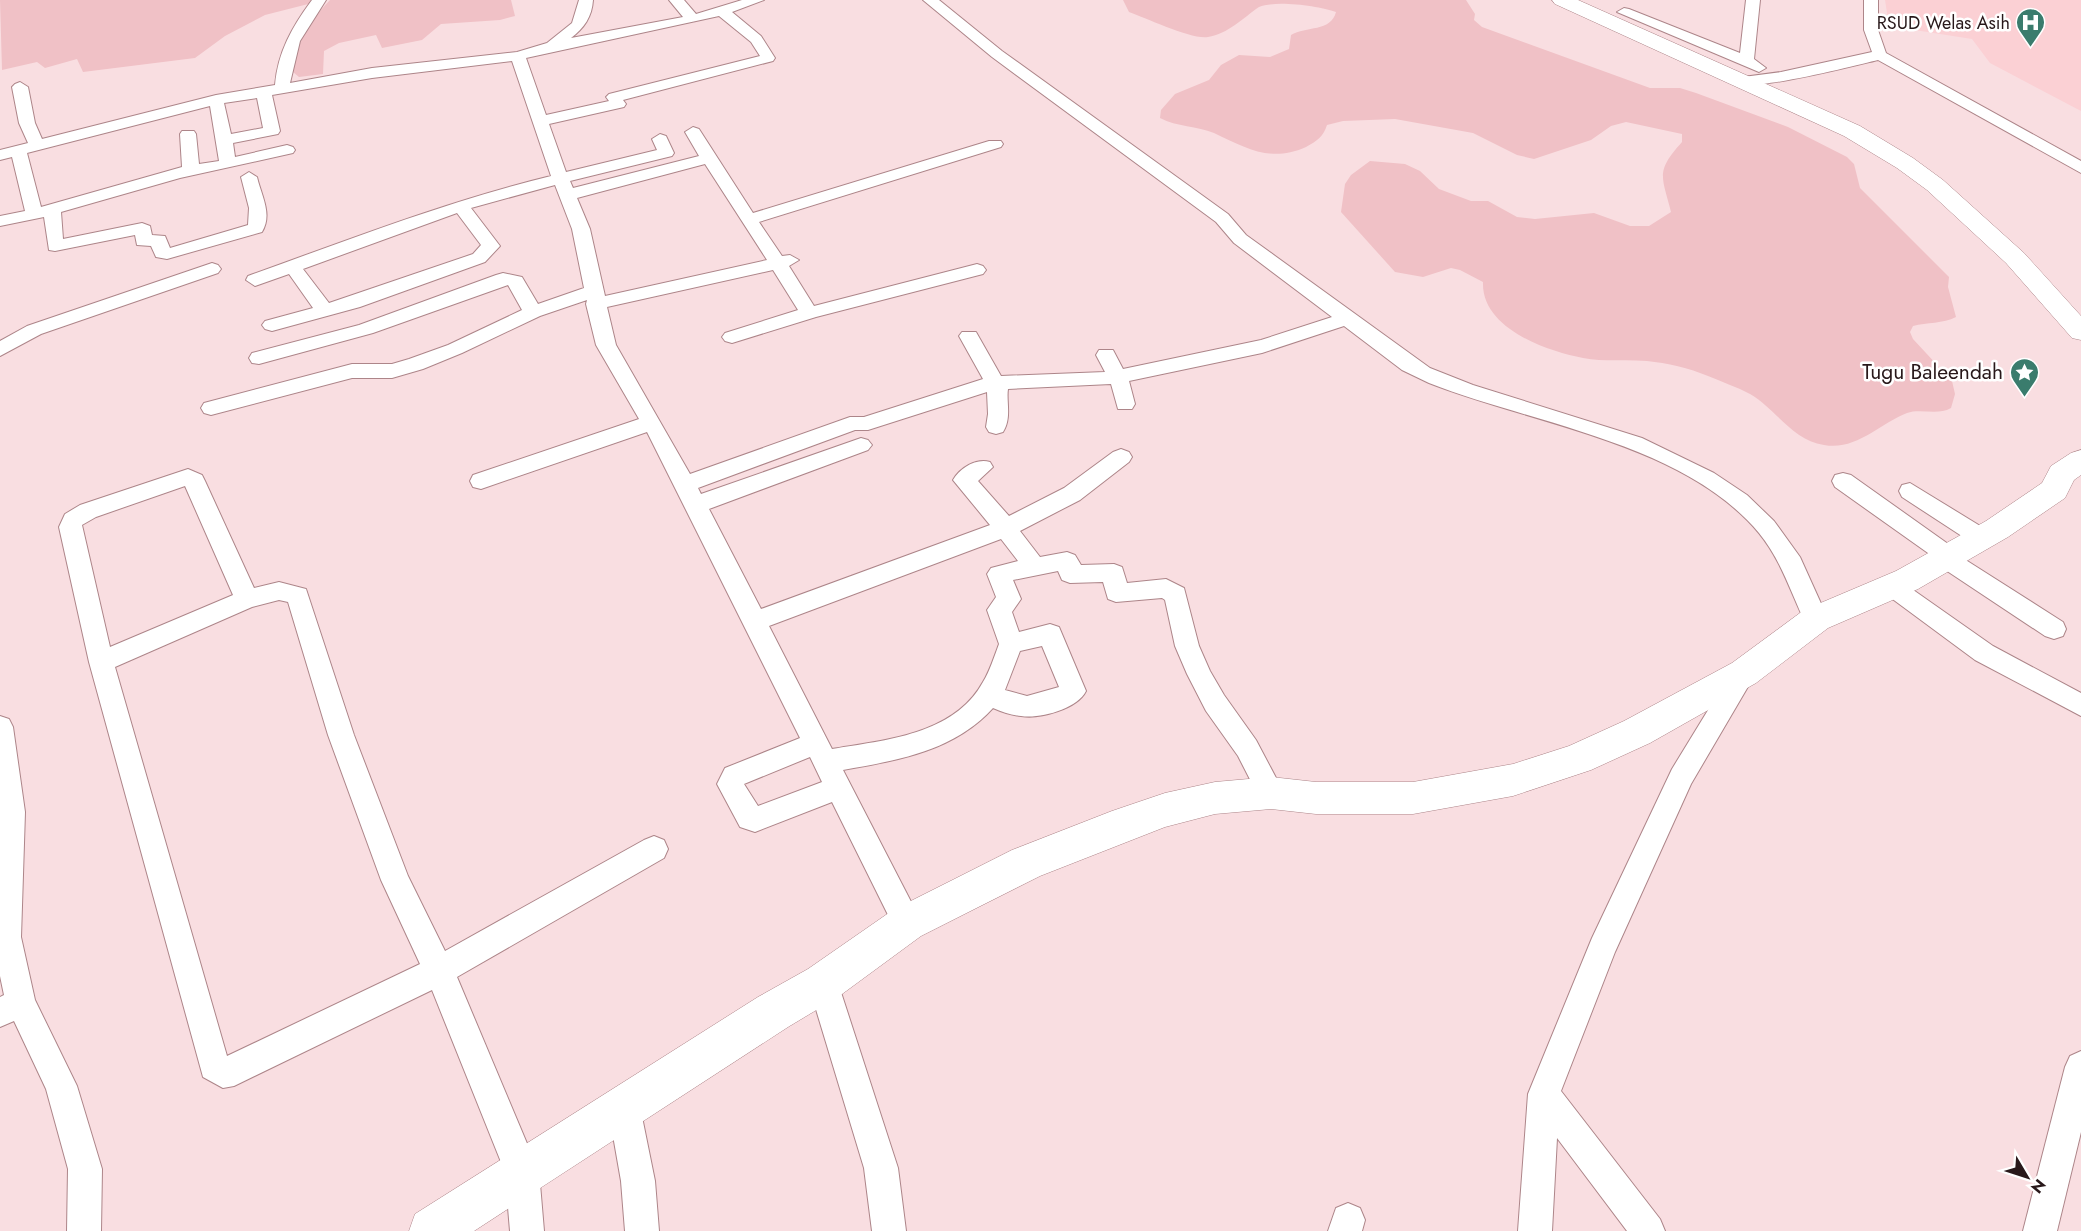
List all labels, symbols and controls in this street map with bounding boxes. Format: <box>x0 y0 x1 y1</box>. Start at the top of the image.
hospital icon: RSUD Welas Asih <box>2015 7 2047 49</box>
place label: RSUD Welas Asih <box>1877 10 2010 36</box>
place icon: Tugu Baleendah <box>2008 356 2040 398</box>
place label: Tugu Baleendah <box>1862 357 2003 387</box>
north arrow <box>1997 1147 2057 1207</box>
text: N <box>2025 1174 2051 1198</box>

